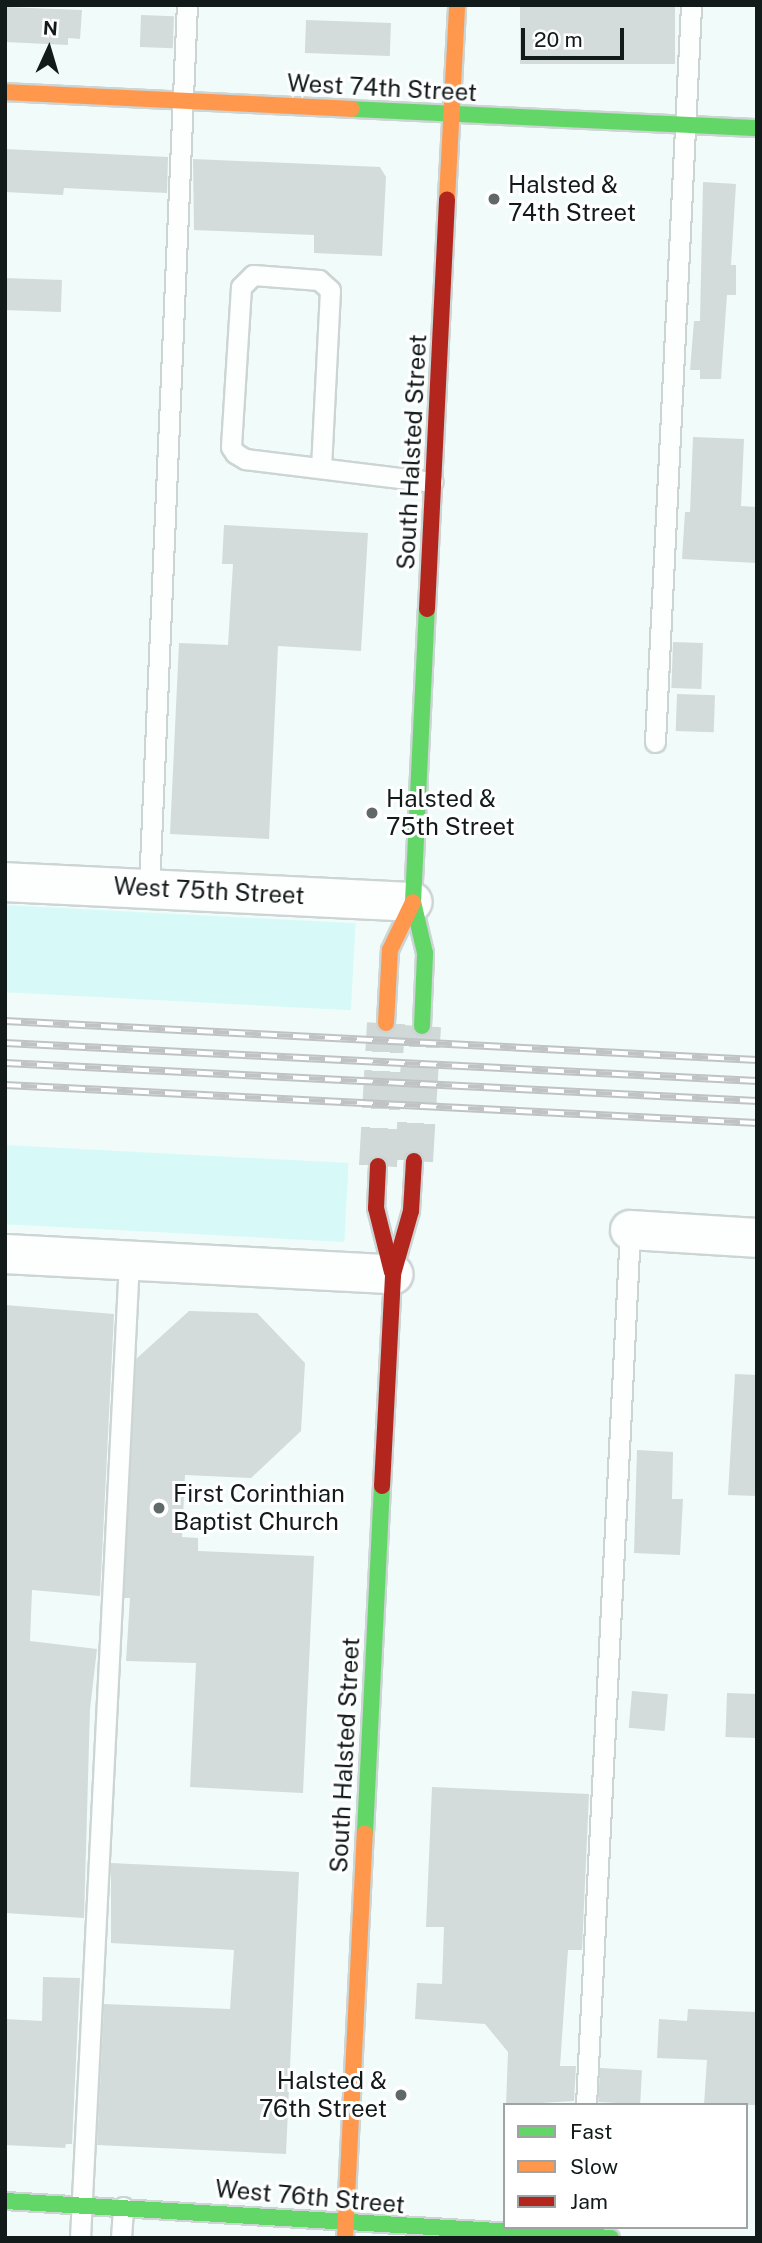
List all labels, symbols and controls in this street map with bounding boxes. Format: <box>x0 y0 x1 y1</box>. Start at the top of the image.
north arrow <box>14 14 84 84</box>
scale bar <box>524 14 627 58</box>
text: N <box>42 17 59 40</box>
text: 20 m <box>534 27 583 52</box>
street label: West 74th Street <box>286 69 478 107</box>
place label: Halsted & 74th Street <box>508 171 636 227</box>
marker: Halsted & 74th Street <box>486 191 502 207</box>
street label: South Halsted Street <box>391 334 433 570</box>
place label: Halsted & 75th Street <box>386 785 515 841</box>
marker: Halsted & 75th Street <box>364 805 380 821</box>
street label: West 75th Street <box>113 872 305 910</box>
place label: First Corinthian Baptist Church <box>173 1480 345 1536</box>
marker: First Corinthian Baptist Church <box>151 1500 167 1516</box>
street label: South Halsted Street <box>324 1637 366 1873</box>
place label: Halsted & 76th Street <box>259 2067 387 2123</box>
marker: Halsted & 76th Street <box>393 2087 409 2103</box>
legend <box>503 2103 748 2229</box>
text: Fast <box>570 2119 612 2144</box>
text: Slow <box>570 2154 618 2179</box>
street label: West 76th Street <box>214 2174 406 2220</box>
text: Jam <box>570 2189 608 2214</box>

